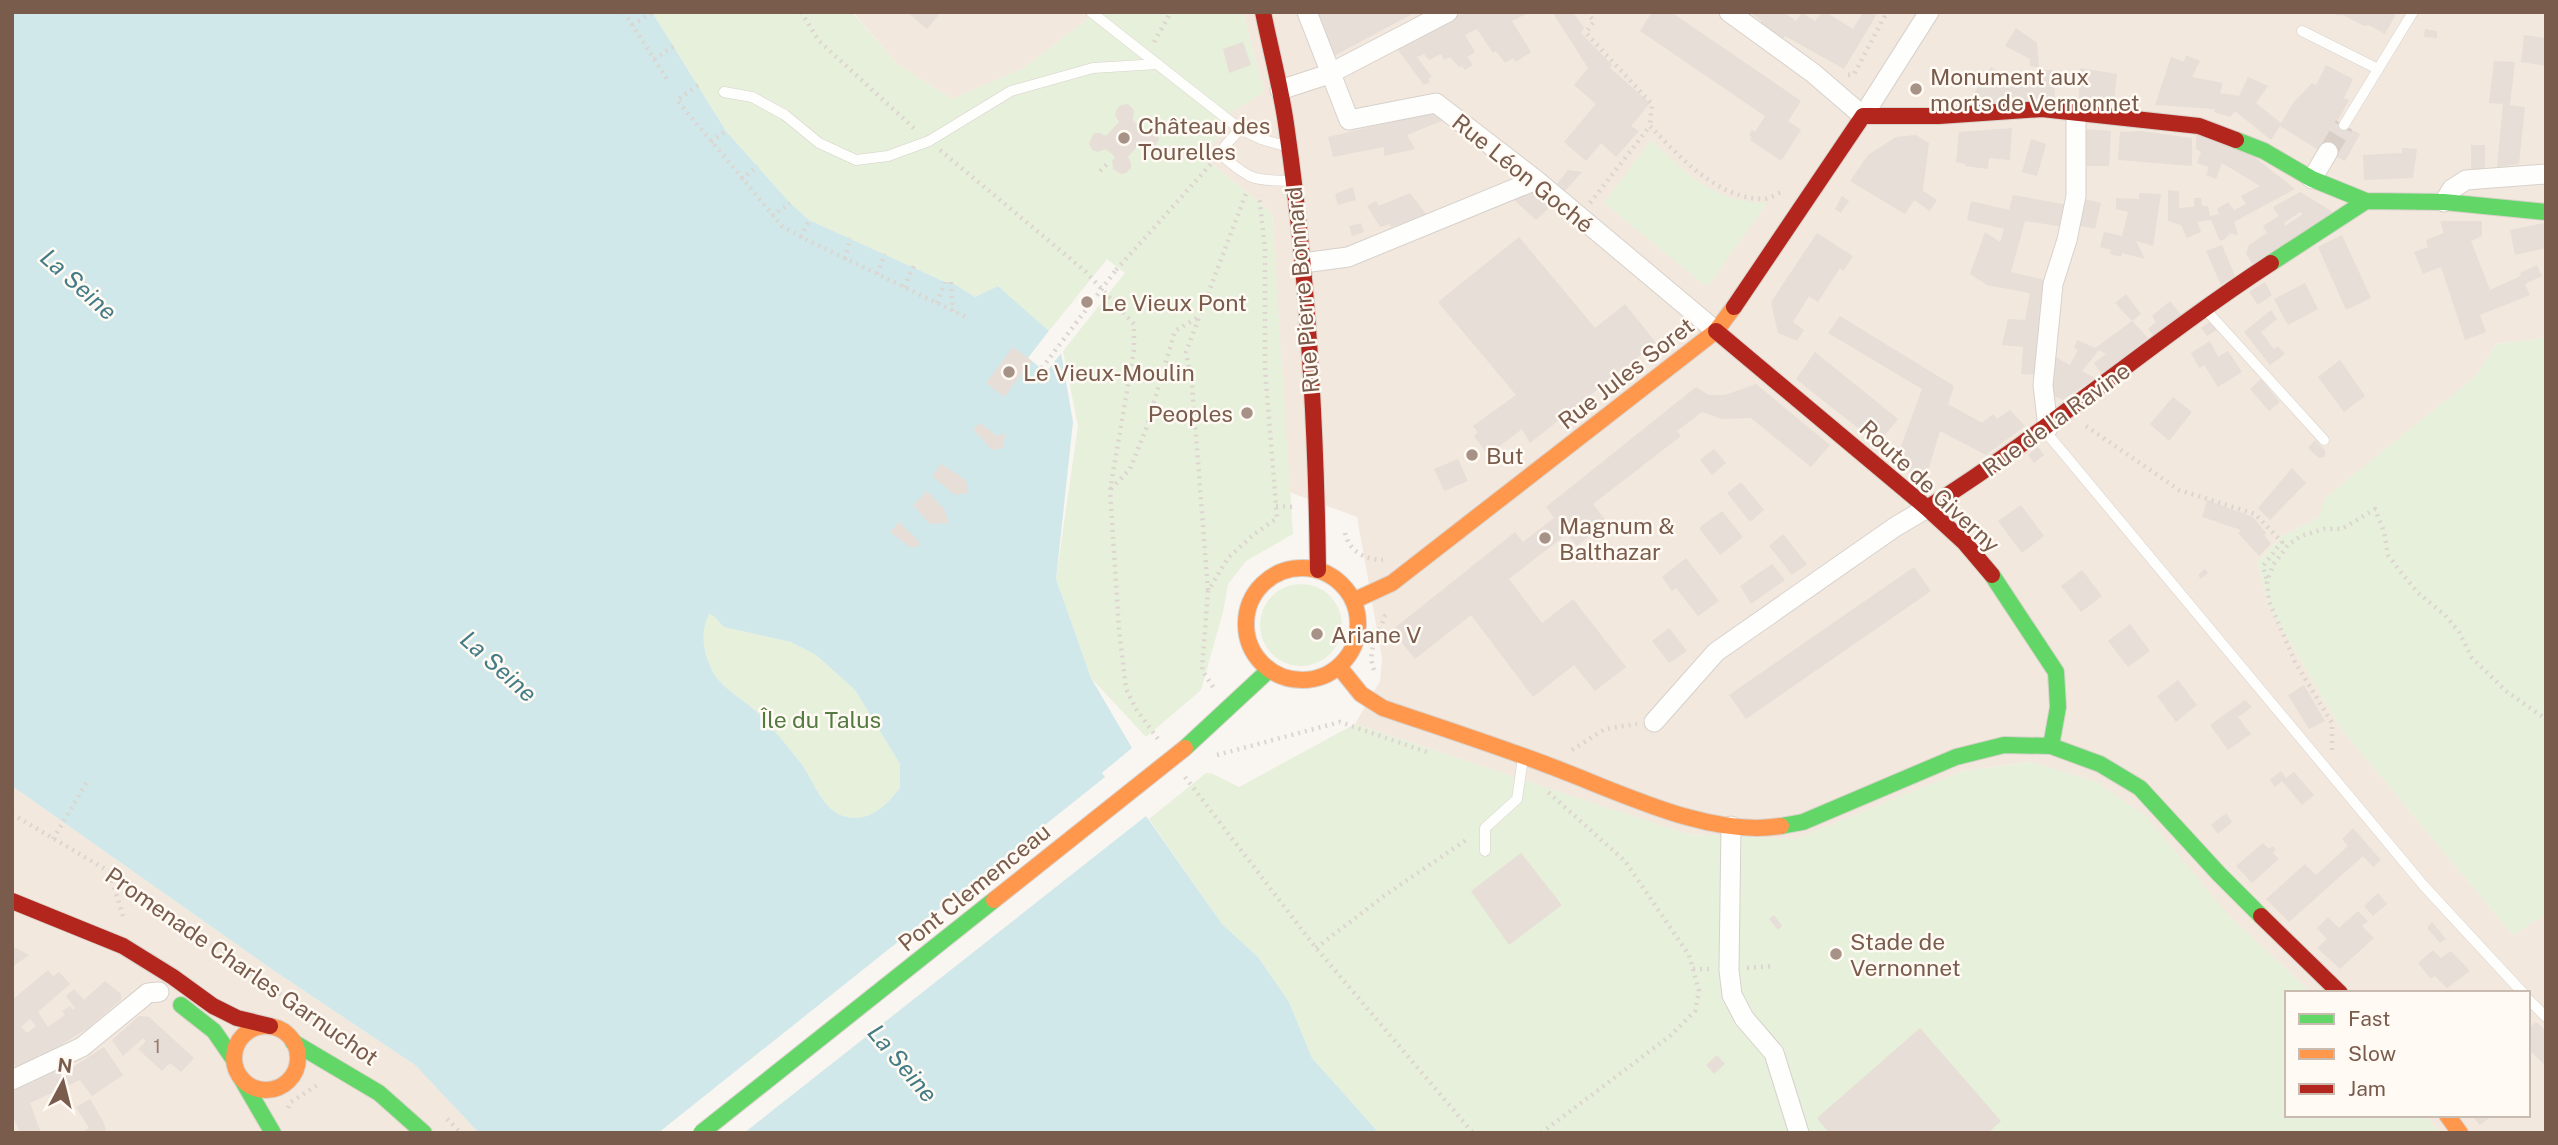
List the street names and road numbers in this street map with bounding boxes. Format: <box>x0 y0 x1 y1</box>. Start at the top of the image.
street label: Rue Léon Goché <box>1447 108 1599 238</box>
street label: Rue Pierre Bonnard <box>1280 186 1324 394</box>
street label: Rue Jules Soret <box>1553 312 1699 434</box>
street label: Rue de la Ravine <box>1977 356 2135 482</box>
street label: Route de Giverny <box>1854 414 2006 558</box>
street label: Pont Clemenceau <box>893 817 1055 957</box>
street label: Promenade Charles Garnuchot <box>100 861 384 1071</box>

